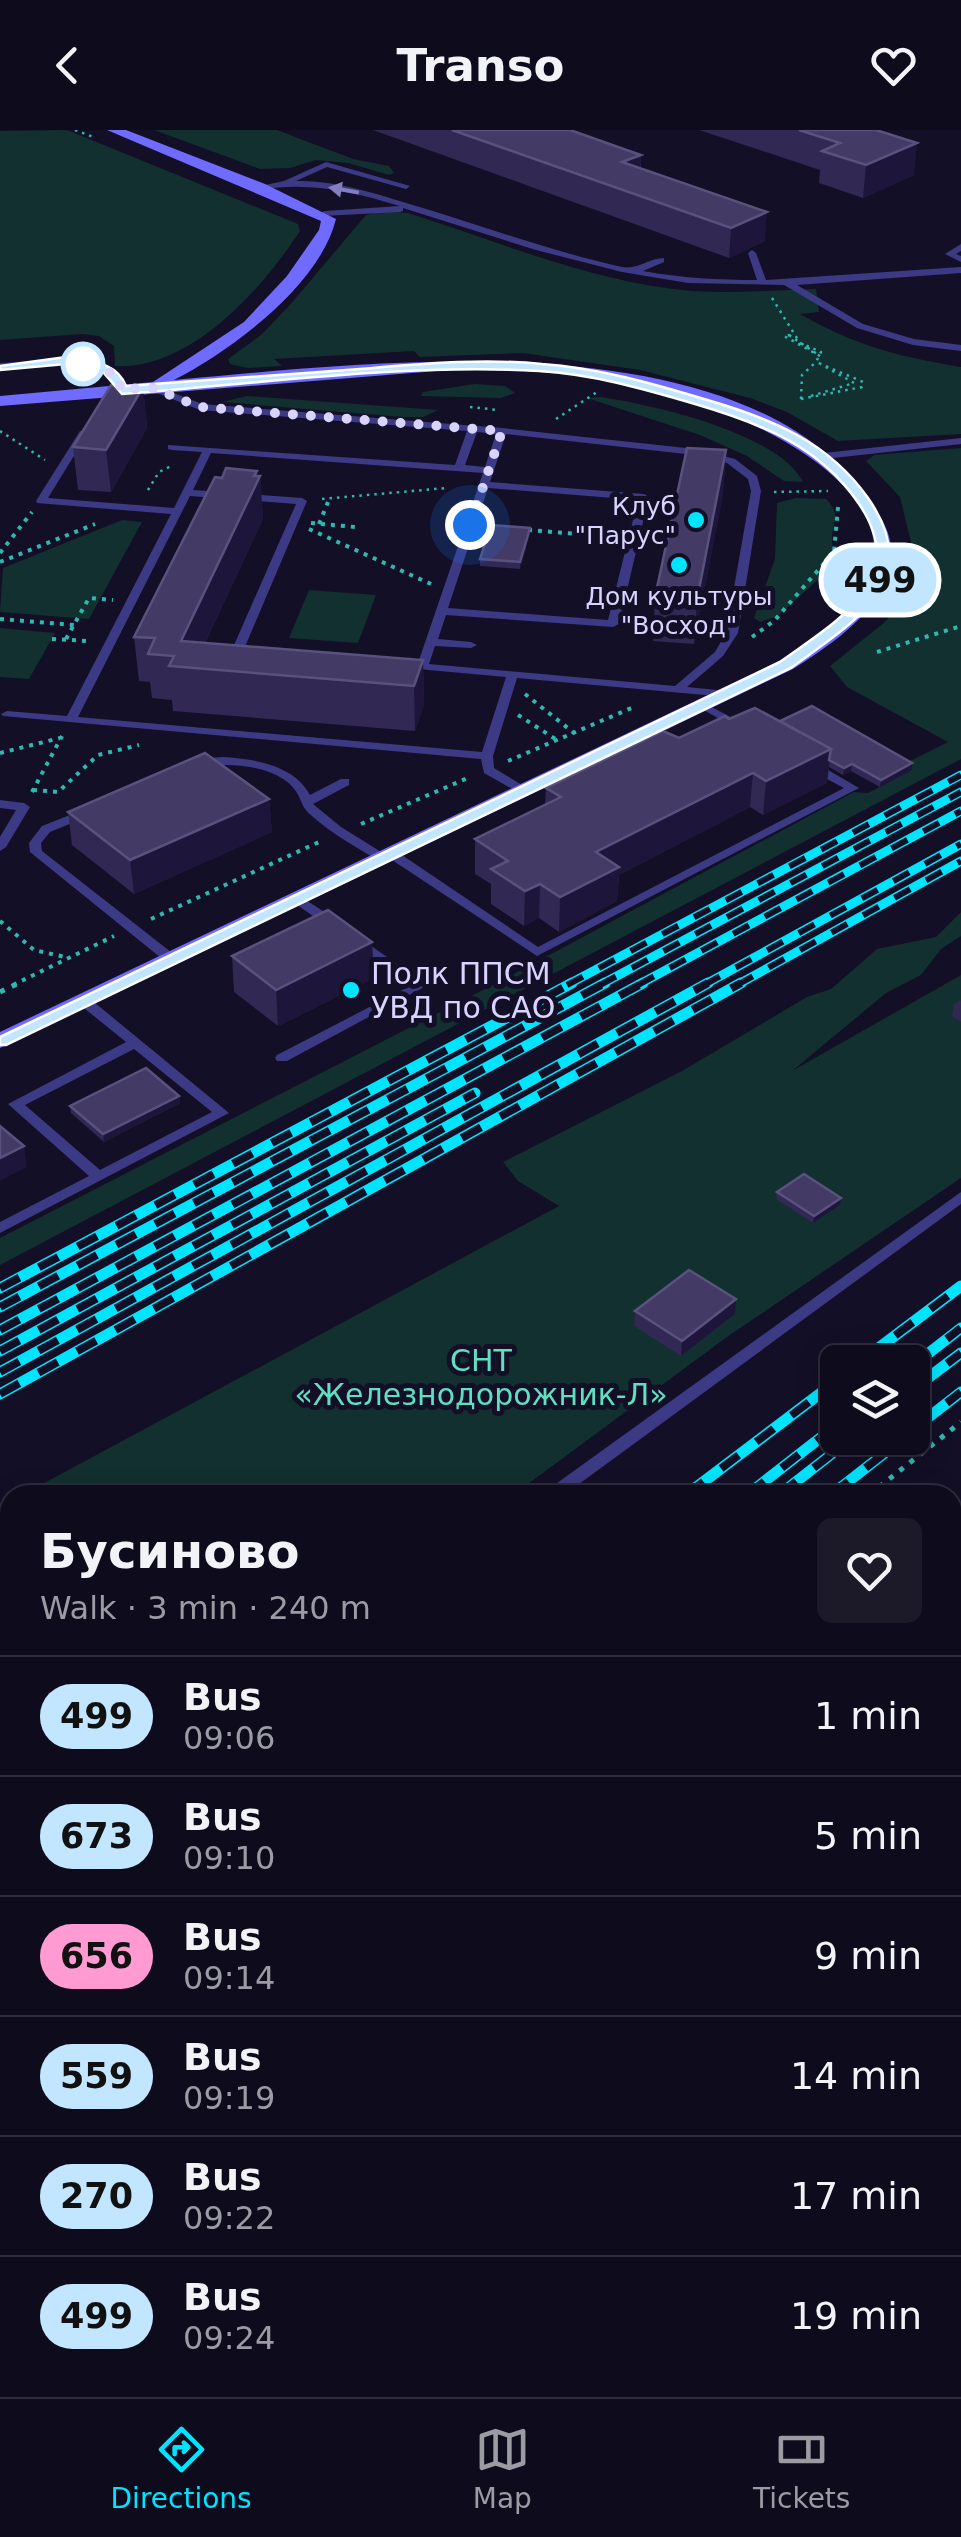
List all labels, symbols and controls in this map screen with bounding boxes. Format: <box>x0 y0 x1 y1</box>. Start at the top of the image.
icon: back <box>40 38 95 93</box>
icon: heart <box>866 38 921 93</box>
text: Transo <box>396 39 565 92</box>
one-way arrow <box>328 182 359 197</box>
unlabelled marker <box>62 343 104 385</box>
place label: Клуб "Парус" <box>574 492 676 550</box>
your location <box>445 500 495 550</box>
marker: Клуб "Парус" <box>685 509 707 531</box>
line badge: 499 <box>822 548 938 612</box>
marker: Дом культуры "Восход" <box>668 554 690 576</box>
text: 499 <box>843 560 917 600</box>
place label: Дом культуры "Восход" <box>585 582 773 640</box>
place label: Полк ППСМ УВД по САО <box>371 956 555 1025</box>
marker: Полк ППСМ УВД по САО <box>340 979 362 1001</box>
park label: СНТ «Железнодорожник-Л» <box>294 1343 668 1412</box>
map controls <box>820 1345 930 1455</box>
button: layers <box>820 1345 930 1455</box>
button: heart <box>817 1518 922 1623</box>
text: Бусиново <box>40 1523 299 1579</box>
text: Walk · 3 min · 240 m <box>40 1589 371 1627</box>
text: Bus <box>183 1675 262 1719</box>
text: 1 min <box>814 1694 922 1738</box>
text: 499 <box>60 1696 133 1736</box>
text: 09:06 <box>183 1719 275 1757</box>
text: Bus <box>183 1795 262 1839</box>
text: 5 min <box>814 1814 922 1858</box>
text: 673 <box>60 1816 133 1856</box>
text: 09:10 <box>183 1839 275 1877</box>
text: Bus <box>183 1915 262 1959</box>
text: 9 min <box>814 1934 922 1978</box>
text: 656 <box>60 1936 133 1976</box>
text: 09:14 <box>183 1959 275 1997</box>
text: Bus <box>183 2035 262 2079</box>
text: 14 min <box>790 2054 922 2098</box>
text: 559 <box>60 2056 133 2096</box>
text: 09:19 <box>183 2079 275 2117</box>
text: Bus <box>183 2155 262 2199</box>
text: 17 min <box>790 2174 922 2218</box>
text: 270 <box>60 2176 133 2216</box>
text: 09:22 <box>183 2199 275 2237</box>
text: Bus <box>183 2275 262 2319</box>
text: 19 min <box>790 2294 922 2338</box>
text: 499 <box>60 2296 133 2336</box>
text: 09:24 <box>183 2319 275 2357</box>
tab: Directions <box>111 2422 252 2515</box>
tab: Map <box>473 2422 532 2515</box>
tab: Tickets <box>753 2422 850 2515</box>

